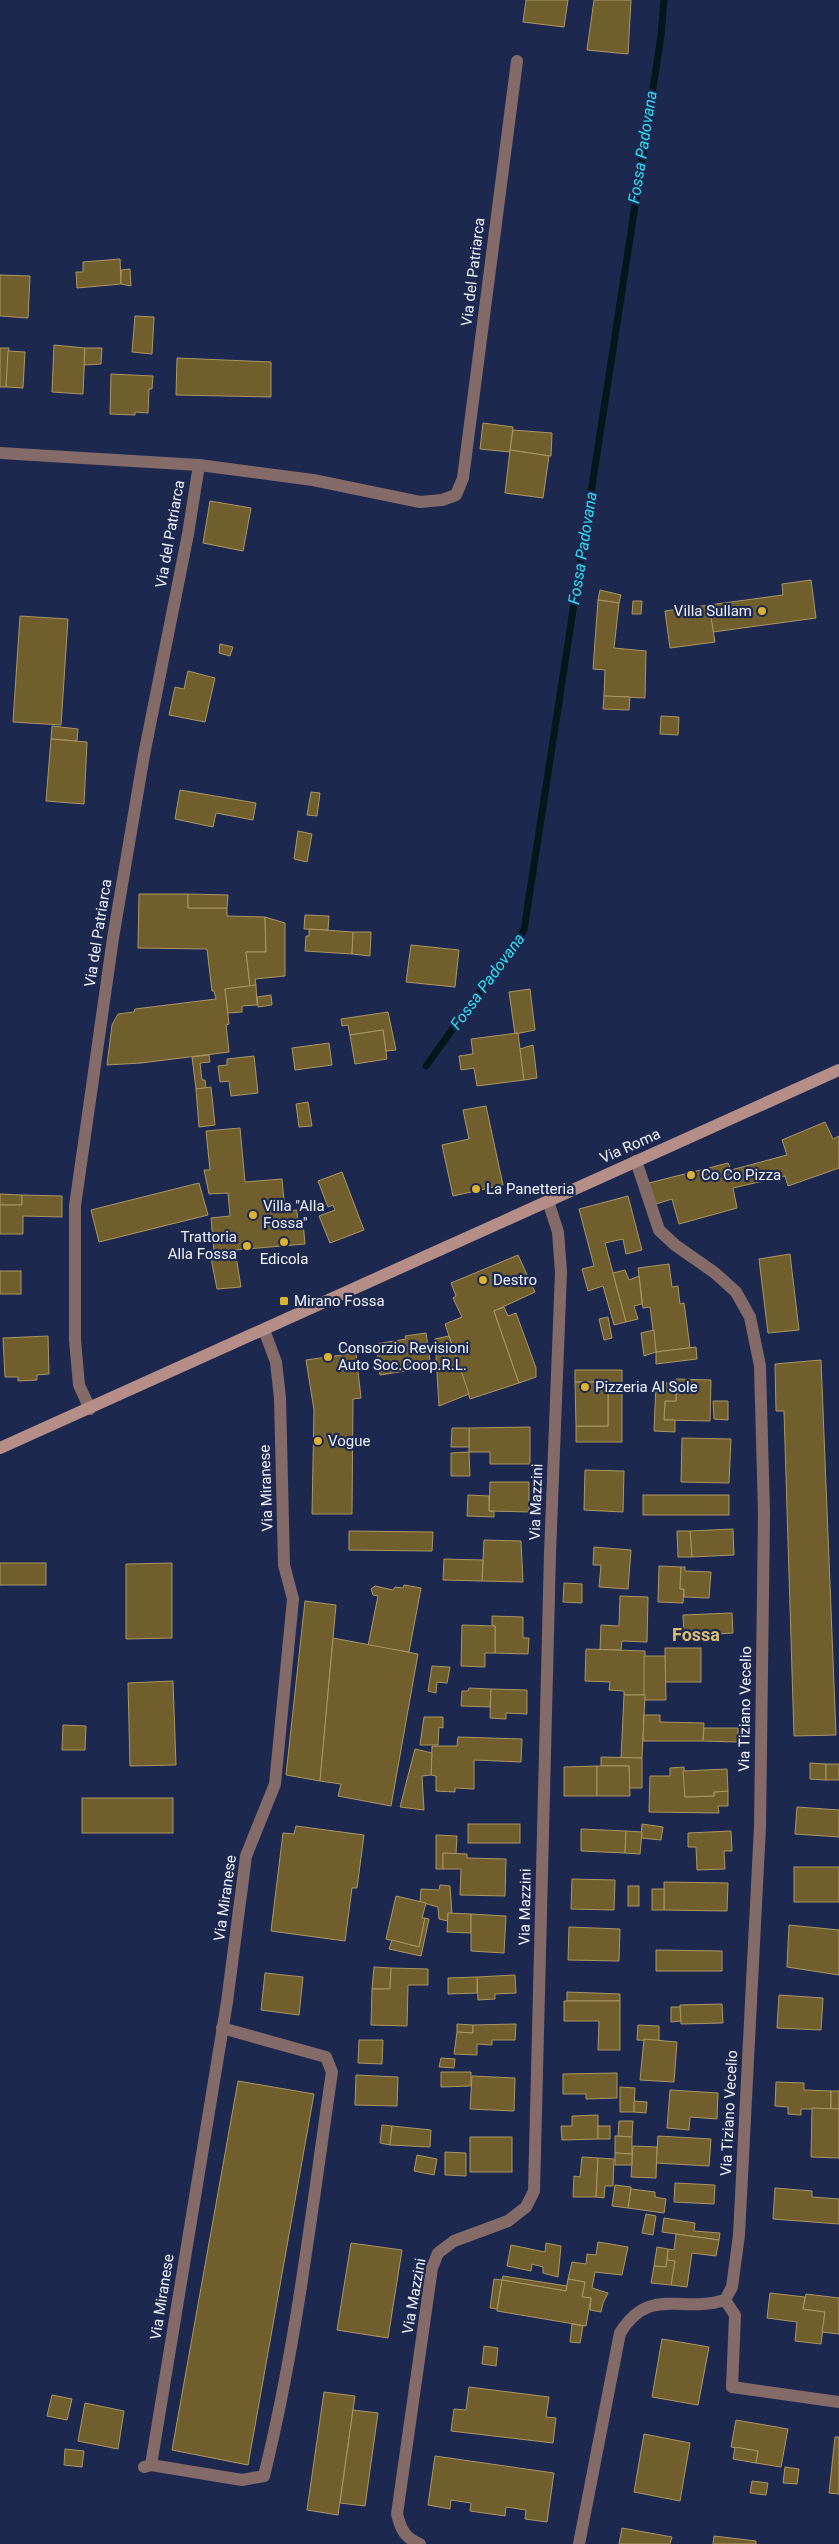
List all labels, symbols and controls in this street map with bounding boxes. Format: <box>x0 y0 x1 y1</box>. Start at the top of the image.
water label: Fossa Padovana <box>624 89 661 205</box>
street label: Via del Patriarca <box>457 217 489 327</box>
street label: Via del Patriarca <box>152 479 188 589</box>
water label: Fossa Padovana <box>564 490 601 606</box>
place label: Villa Sullam <box>674 602 752 620</box>
marker: Villa Sullam <box>756 605 768 617</box>
street label: Via del Patriarca <box>81 878 115 988</box>
water label: Fossa Padovana <box>446 930 529 1033</box>
street label: Via Roma <box>597 1125 663 1167</box>
place label: Co Co Pizza <box>701 1166 781 1184</box>
marker: Co Co Pizza <box>685 1169 697 1181</box>
place label: La Panetteria <box>486 1180 574 1198</box>
marker: La Panetteria <box>470 1183 482 1195</box>
place label: Villa "Alla Fossa" <box>263 1197 325 1232</box>
marker: Villa "Alla Fossa" <box>247 1209 259 1221</box>
place label: Trattoria Alla Fossa <box>168 1228 237 1263</box>
marker: Edicola <box>278 1236 290 1248</box>
marker: Trattoria Alla Fossa <box>241 1240 253 1252</box>
place label: Edicola <box>260 1250 308 1268</box>
place label: Destro <box>493 1271 537 1289</box>
marker: Destro <box>477 1274 489 1286</box>
place label: Mirano Fossa <box>294 1292 385 1310</box>
marker: Mirano Fossa <box>278 1295 290 1307</box>
place label: Consorzio Revisioni Auto Soc.Coop.R.L. <box>338 1339 469 1374</box>
marker: Consorzio Revisioni Auto Soc.Coop.R.L. <box>322 1351 334 1363</box>
place label: Pizzeria Al Sole <box>595 1378 698 1396</box>
marker: Pizzeria Al Sole <box>579 1381 591 1393</box>
place label: Vogue <box>328 1432 370 1450</box>
marker: Vogue <box>312 1435 324 1447</box>
street label: Via Miranese <box>255 1444 277 1532</box>
street label: Via Mazzini <box>526 1463 546 1541</box>
district label: Fossa <box>672 1624 720 1645</box>
street label: Via Tiziano Vecelio <box>735 1646 755 1772</box>
street label: Via Miranese <box>210 1854 240 1942</box>
street label: Via Mazzini <box>515 1868 535 1946</box>
street label: Via Tiziano Vecelio <box>717 2050 741 2176</box>
street label: Via Miranese <box>146 2253 178 2341</box>
street label: Via Mazzini <box>398 2257 430 2335</box>

